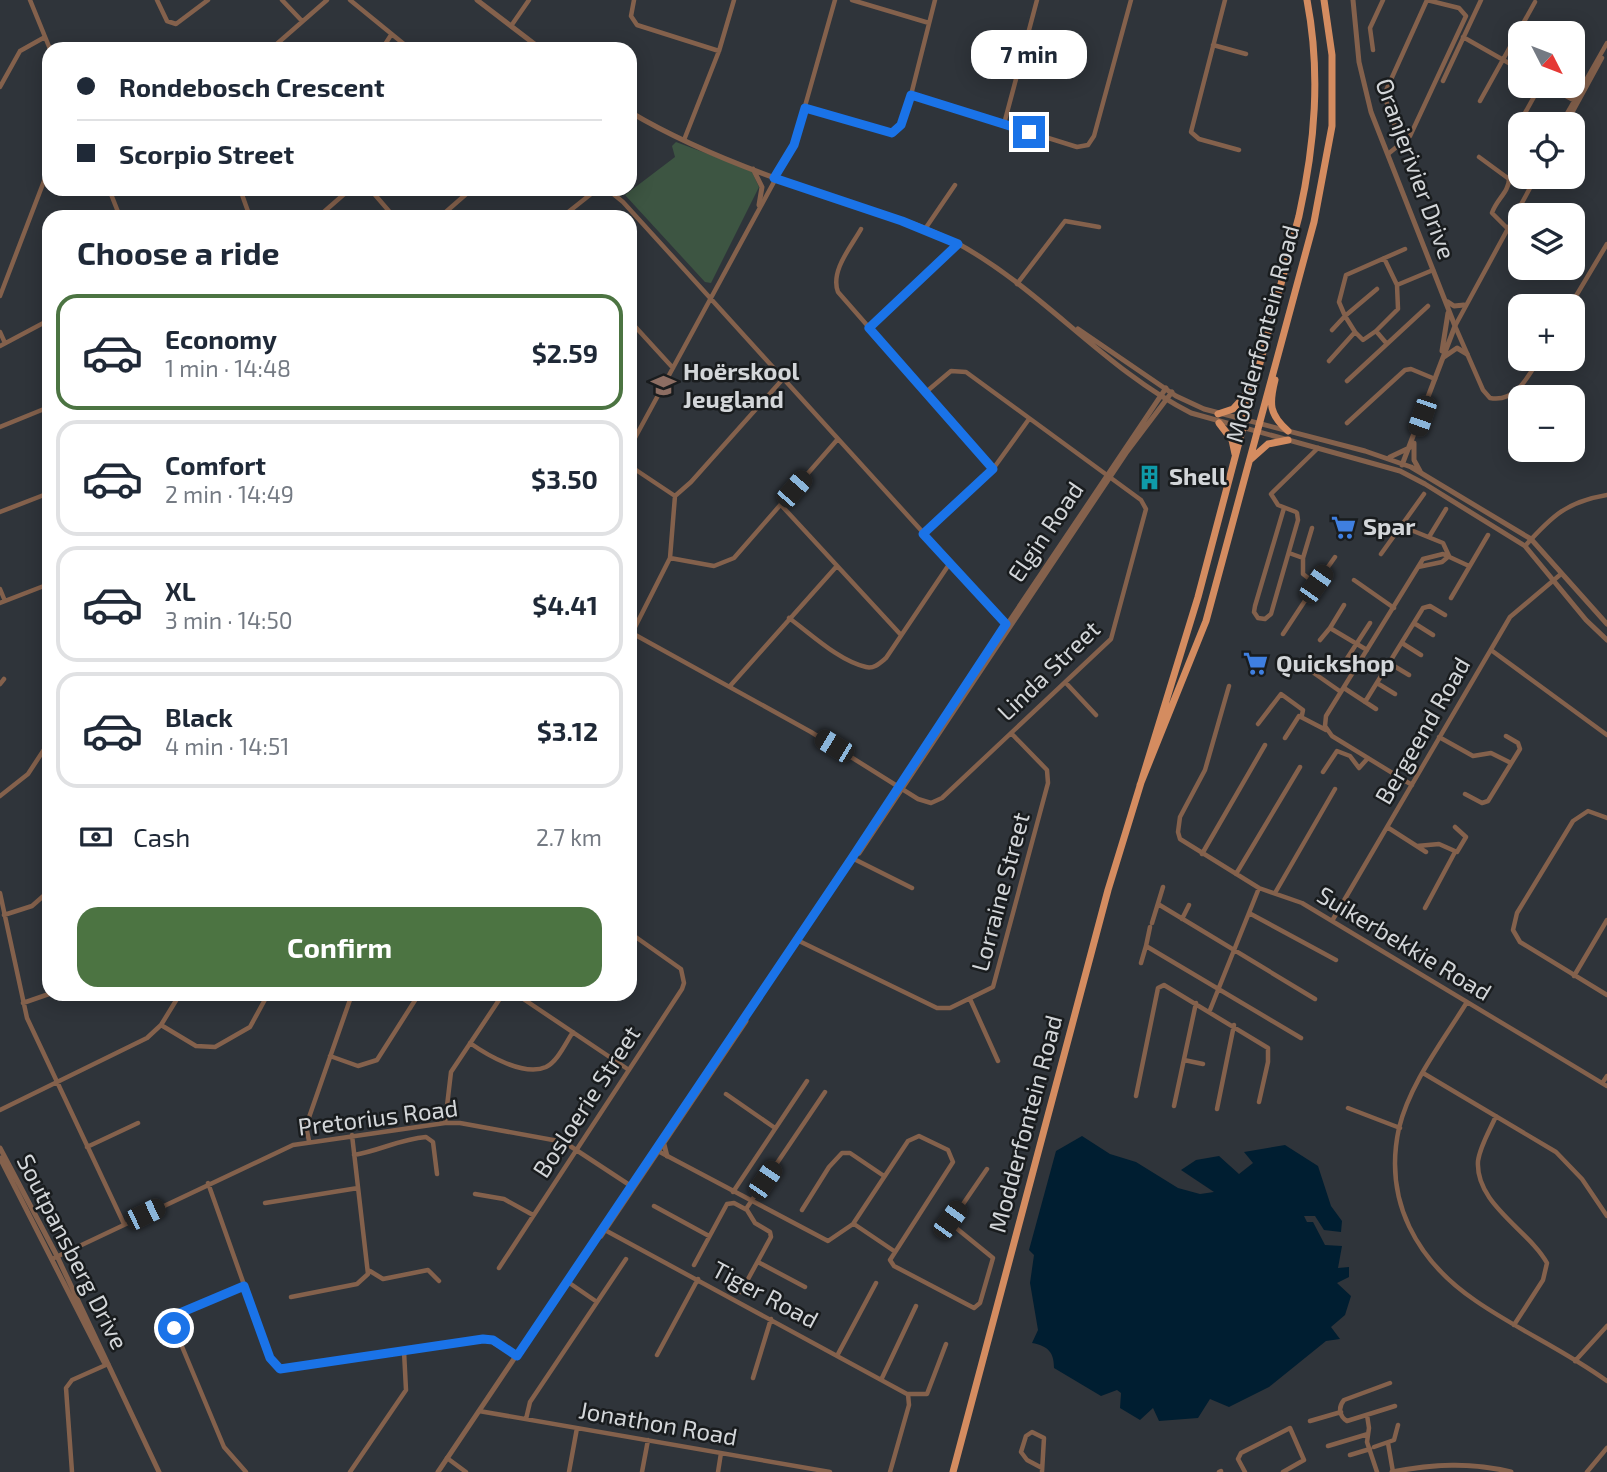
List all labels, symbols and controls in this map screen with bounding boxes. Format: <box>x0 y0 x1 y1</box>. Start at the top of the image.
north arrow <box>1508 21 1586 98</box>
map controls <box>1508 21 1585 462</box>
callout: 7 min <box>971 31 1087 80</box>
text: 7 min <box>1000 40 1058 68</box>
text: Rondebosch Crescent <box>119 71 385 102</box>
street label: Oranjerivier Drive <box>1370 74 1463 263</box>
button: locate <box>1508 112 1585 189</box>
route end <box>1013 116 1045 148</box>
text: Scorpio Street <box>119 138 294 169</box>
button: layers <box>1508 203 1585 280</box>
street label: Modderfontein Road <box>1219 222 1305 445</box>
text: Choose a ride <box>77 233 280 271</box>
button: + <box>1508 294 1585 371</box>
icon: car <box>81 321 144 384</box>
text: Economy <box>165 323 277 354</box>
text: $2.59 <box>532 337 598 368</box>
text: 1 min · 14:48 <box>165 354 291 382</box>
place label: Hoërskool Jeugland <box>683 356 800 413</box>
school or university icon: Hoërskool Jeugland <box>649 372 677 400</box>
button: − <box>1508 385 1585 462</box>
car <box>1406 393 1439 439</box>
icon: car <box>81 447 144 510</box>
text: Comfort <box>165 449 266 480</box>
place label: Shell <box>1169 461 1227 490</box>
text: $3.50 <box>531 463 598 494</box>
building icon: Shell <box>1135 463 1163 491</box>
car <box>773 466 816 512</box>
street label: Elgin Road <box>1001 476 1089 587</box>
text: 2 min · 14:49 <box>165 480 294 508</box>
place label: Spar <box>1363 511 1416 540</box>
supermarket icon: Spar <box>1329 513 1357 541</box>
car <box>1296 561 1337 607</box>
icon: car <box>81 573 144 636</box>
text: XL <box>165 575 196 606</box>
text: $4.41 <box>532 589 598 620</box>
text: 3 min · 14:50 <box>165 606 293 634</box>
street label: Linda Street <box>991 614 1105 726</box>
place label: Quickshop <box>1276 648 1395 678</box>
supermarket icon: Quickshop <box>1242 650 1270 678</box>
street label: Bergeend Road <box>1368 652 1475 809</box>
icon: car <box>81 699 144 762</box>
text: Black <box>165 701 233 732</box>
text: $3.12 <box>537 715 598 746</box>
car <box>811 726 858 766</box>
text: 4 min · 14:51 <box>165 732 289 760</box>
street label: Lorraine Street <box>964 809 1035 974</box>
icon: cash <box>77 818 115 856</box>
text: Cash <box>133 821 190 852</box>
text: 2.7 km <box>536 823 602 851</box>
street label: Suikerbekkie Road <box>1312 879 1497 1006</box>
button: Confirm <box>77 907 602 987</box>
street label: Modderfontein Road <box>982 1012 1068 1235</box>
street label: Bosloerie Street <box>526 1020 646 1182</box>
street label: Pretorius Road <box>296 1092 460 1141</box>
street label: Soutpansberg Drive <box>12 1149 135 1354</box>
car <box>745 1157 786 1203</box>
car <box>122 1195 169 1233</box>
car <box>930 1197 971 1243</box>
street label: Tiger Road <box>708 1254 824 1334</box>
route start <box>158 1312 190 1344</box>
street label: Jonathon Road <box>577 1394 740 1451</box>

